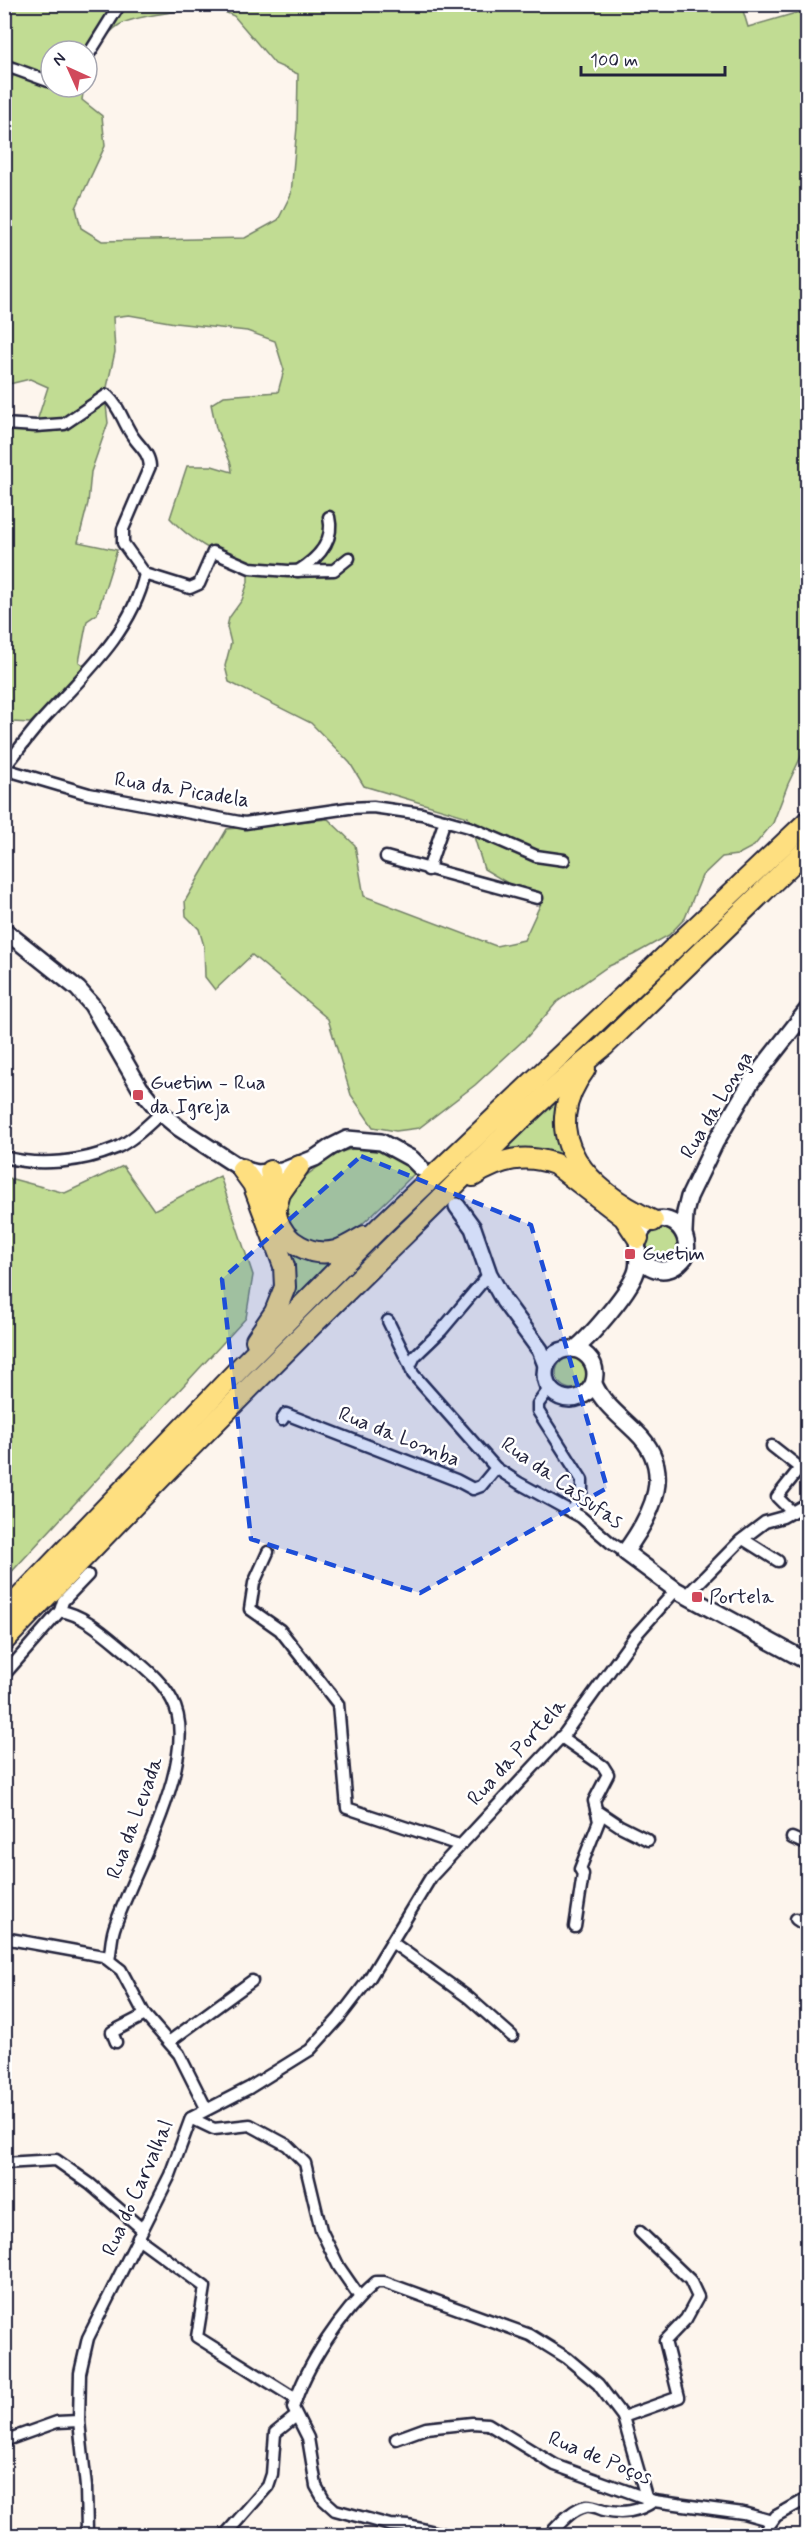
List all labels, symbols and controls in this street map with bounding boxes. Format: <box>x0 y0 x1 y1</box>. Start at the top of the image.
north arrow <box>39 39 99 99</box>
scale bar <box>581 39 725 77</box>
text: N <box>48 48 71 71</box>
text: 100 m <box>590 49 638 73</box>
street label: Rua da Picadela <box>113 766 251 814</box>
street label: Rua da Longa <box>674 1046 760 1164</box>
place label: Guetim - Rua da Igreja <box>150 1069 266 1121</box>
marker: Guetim - Rua da Igreja <box>131 1088 145 1102</box>
place label: Guetim <box>642 1240 705 1268</box>
marker: Guetim <box>623 1247 637 1261</box>
street label: Rua da Lomba <box>334 1400 464 1474</box>
street label: Rua da Cassufas <box>495 1430 629 1536</box>
place label: Portela <box>709 1583 774 1611</box>
marker: Portela <box>690 1590 704 1604</box>
street label: Rua da Portela <box>461 1692 573 1812</box>
street label: Rua da Levada <box>100 1753 170 1883</box>
street label: Rua do Carvalhal <box>95 2115 181 2261</box>
street label: Rua de Poços <box>544 2424 656 2492</box>

